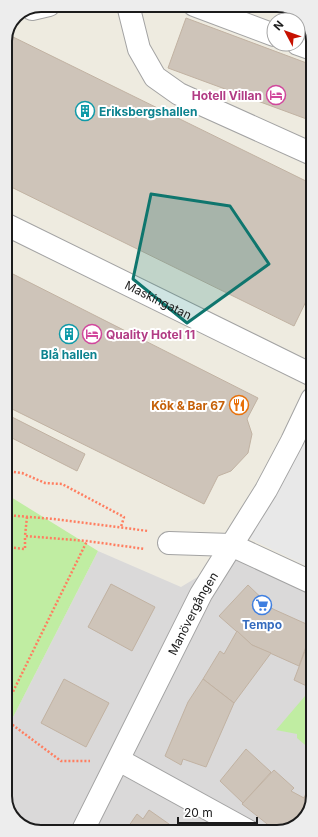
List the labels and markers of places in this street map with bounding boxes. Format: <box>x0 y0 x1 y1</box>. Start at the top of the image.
hotel icon: Hotell Villan <box>265 84 287 106</box>
place label: Hotell Villan <box>192 88 262 103</box>
building icon: Eriksbergshallen <box>74 100 96 122</box>
place label: Eriksbergshallen <box>99 104 197 119</box>
building icon: Blå hallen <box>58 323 80 345</box>
hotel icon: Quality Hotel 11 <box>81 323 103 345</box>
place label: Quality Hotel 11 <box>106 327 195 342</box>
place label: Blå hallen <box>41 347 97 362</box>
restaurant icon: Kök & Bar 67 <box>228 394 250 416</box>
place label: Kök & Bar 67 <box>151 398 225 413</box>
supermarket icon: Tempo <box>251 594 273 616</box>
place label: Tempo <box>242 617 282 632</box>

